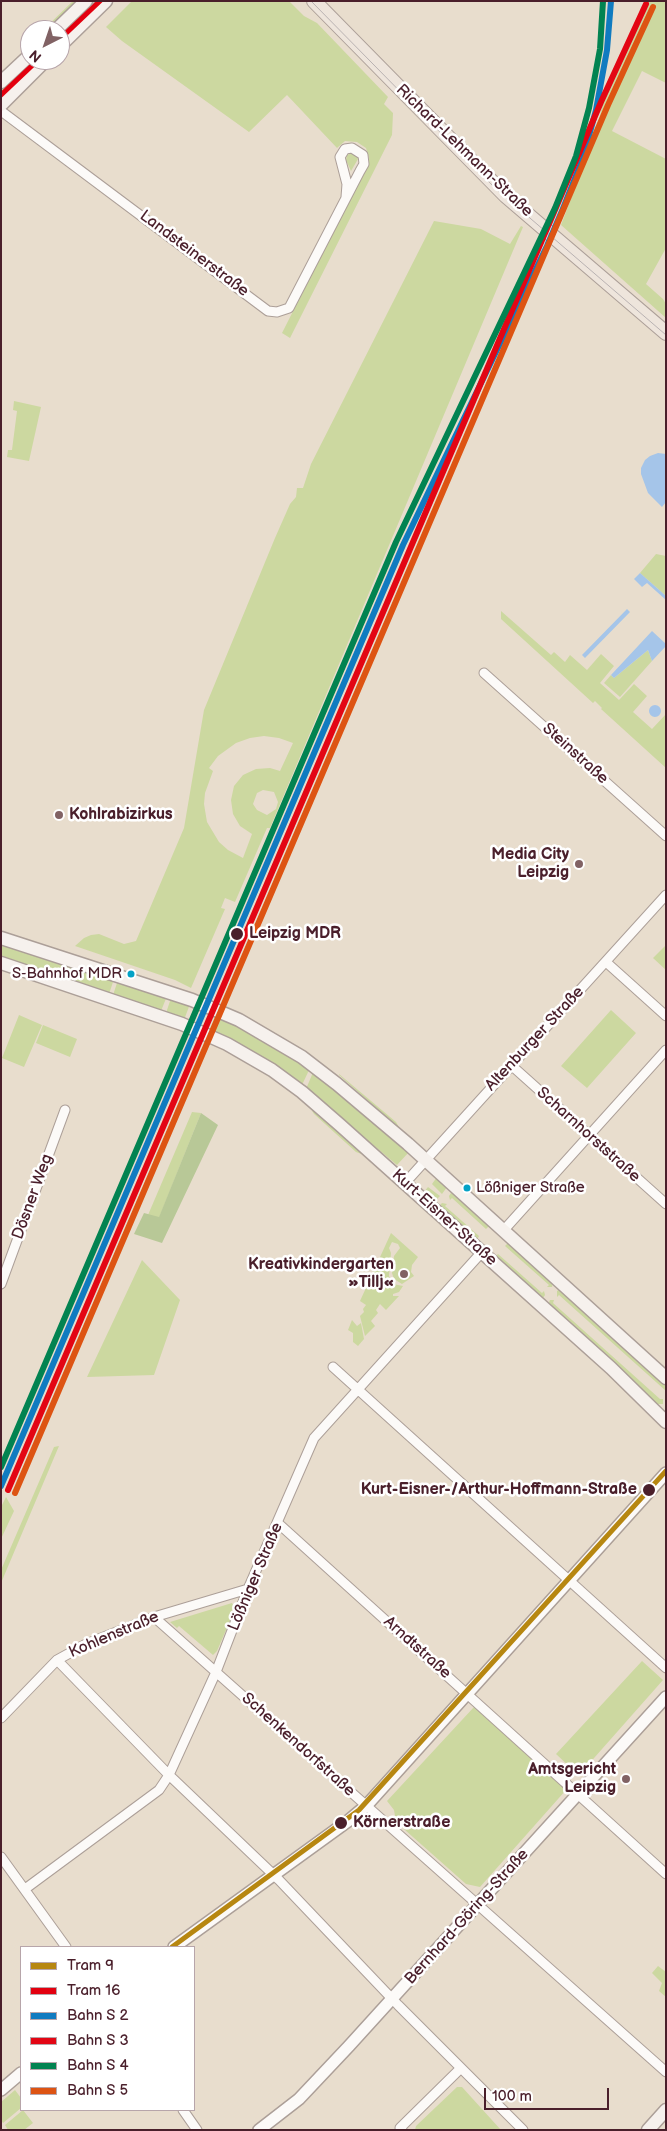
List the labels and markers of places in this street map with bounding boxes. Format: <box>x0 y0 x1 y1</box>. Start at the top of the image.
place label: Kohlrabizirkus <box>69 805 173 825</box>
marker: Kohlrabizirkus <box>53 809 65 821</box>
place label: Media City Leipzig <box>491 845 569 883</box>
marker: Media City Leipzig <box>573 858 585 870</box>
place label: Leipzig MDR <box>249 924 341 944</box>
marker: Leipzig MDR <box>229 926 245 942</box>
place label: S-Bahnhof MDR <box>12 965 122 983</box>
marker: S-Bahnhof MDR <box>126 969 136 979</box>
place label: Lößniger Straße <box>476 1179 585 1197</box>
marker: Lößniger Straße <box>462 1183 472 1193</box>
place label: Kreativkindergarten »Tillj« <box>248 1255 394 1293</box>
marker: Kreativkindergarten »Tillj« <box>398 1268 410 1280</box>
place label: Kurt-Eisner-/Arthur-Hoffmann-Straße <box>361 1480 637 1500</box>
marker: Kurt-Eisner-/Arthur-Hoffmann-Straße <box>641 1482 657 1498</box>
place label: Amtsgericht Leipzig <box>528 1760 616 1798</box>
marker: Amtsgericht Leipzig <box>620 1773 632 1785</box>
place label: Körnerstraße <box>353 1813 450 1833</box>
marker: Körnerstraße <box>333 1815 349 1831</box>

